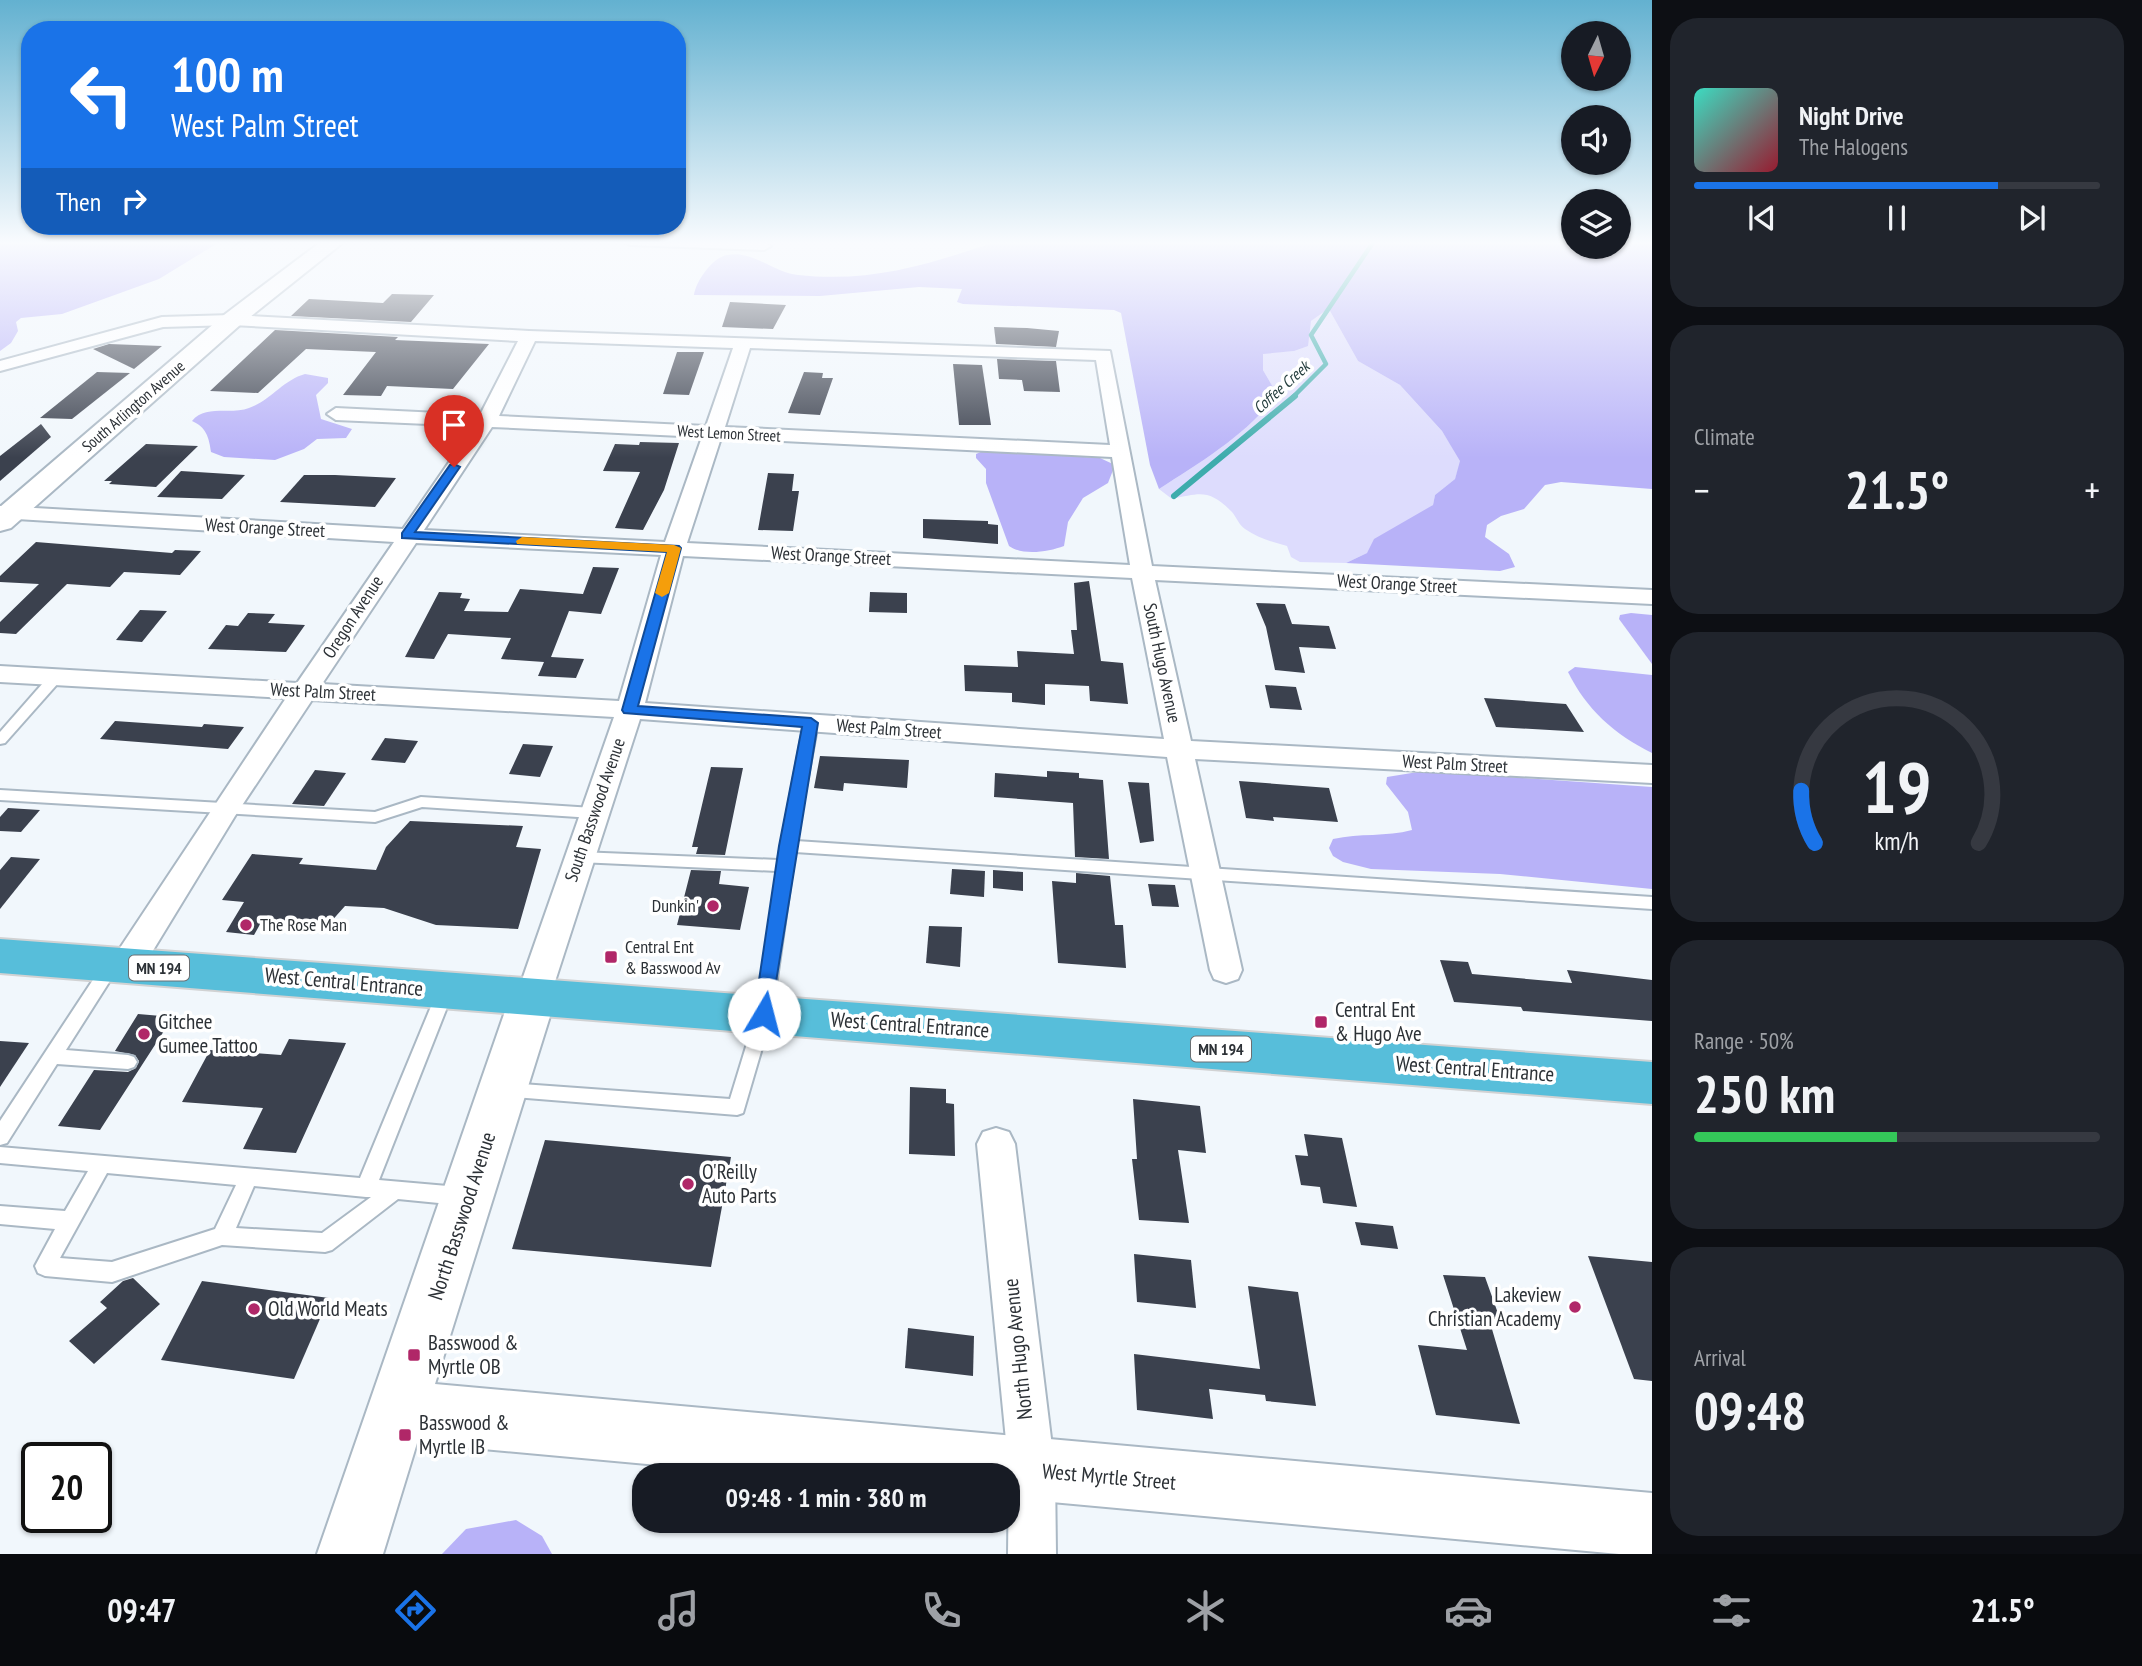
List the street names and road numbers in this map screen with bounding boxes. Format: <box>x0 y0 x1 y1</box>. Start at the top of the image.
street label: South Arlington Avenue <box>77 356 189 456</box>
street label: West Lemon Street <box>677 420 782 446</box>
street label: West Orange Street <box>205 513 326 542</box>
street label: West Orange Street <box>771 541 892 570</box>
street label: West Orange Street <box>1337 569 1458 598</box>
street label: Oregon Avenue <box>317 571 388 663</box>
street label: South Hugo Avenue <box>1139 601 1186 725</box>
street label: West Palm Street <box>270 677 376 706</box>
street label: West Palm Street <box>836 713 943 744</box>
street label: South Basswood Avenue <box>559 735 630 885</box>
street label: West Palm Street <box>1402 749 1508 778</box>
road number: MN 194 <box>129 956 189 980</box>
street label: West Central Entrance <box>264 961 424 1002</box>
street label: West Central Entrance <box>830 1005 990 1044</box>
road number: MN 194 <box>1191 1036 1251 1062</box>
street label: West Central Entrance <box>1395 1049 1555 1088</box>
street label: North Basswood Avenue <box>422 1128 501 1303</box>
street label: North Hugo Avenue <box>997 1277 1038 1421</box>
street label: West Myrtle Street <box>1041 1457 1177 1496</box>

